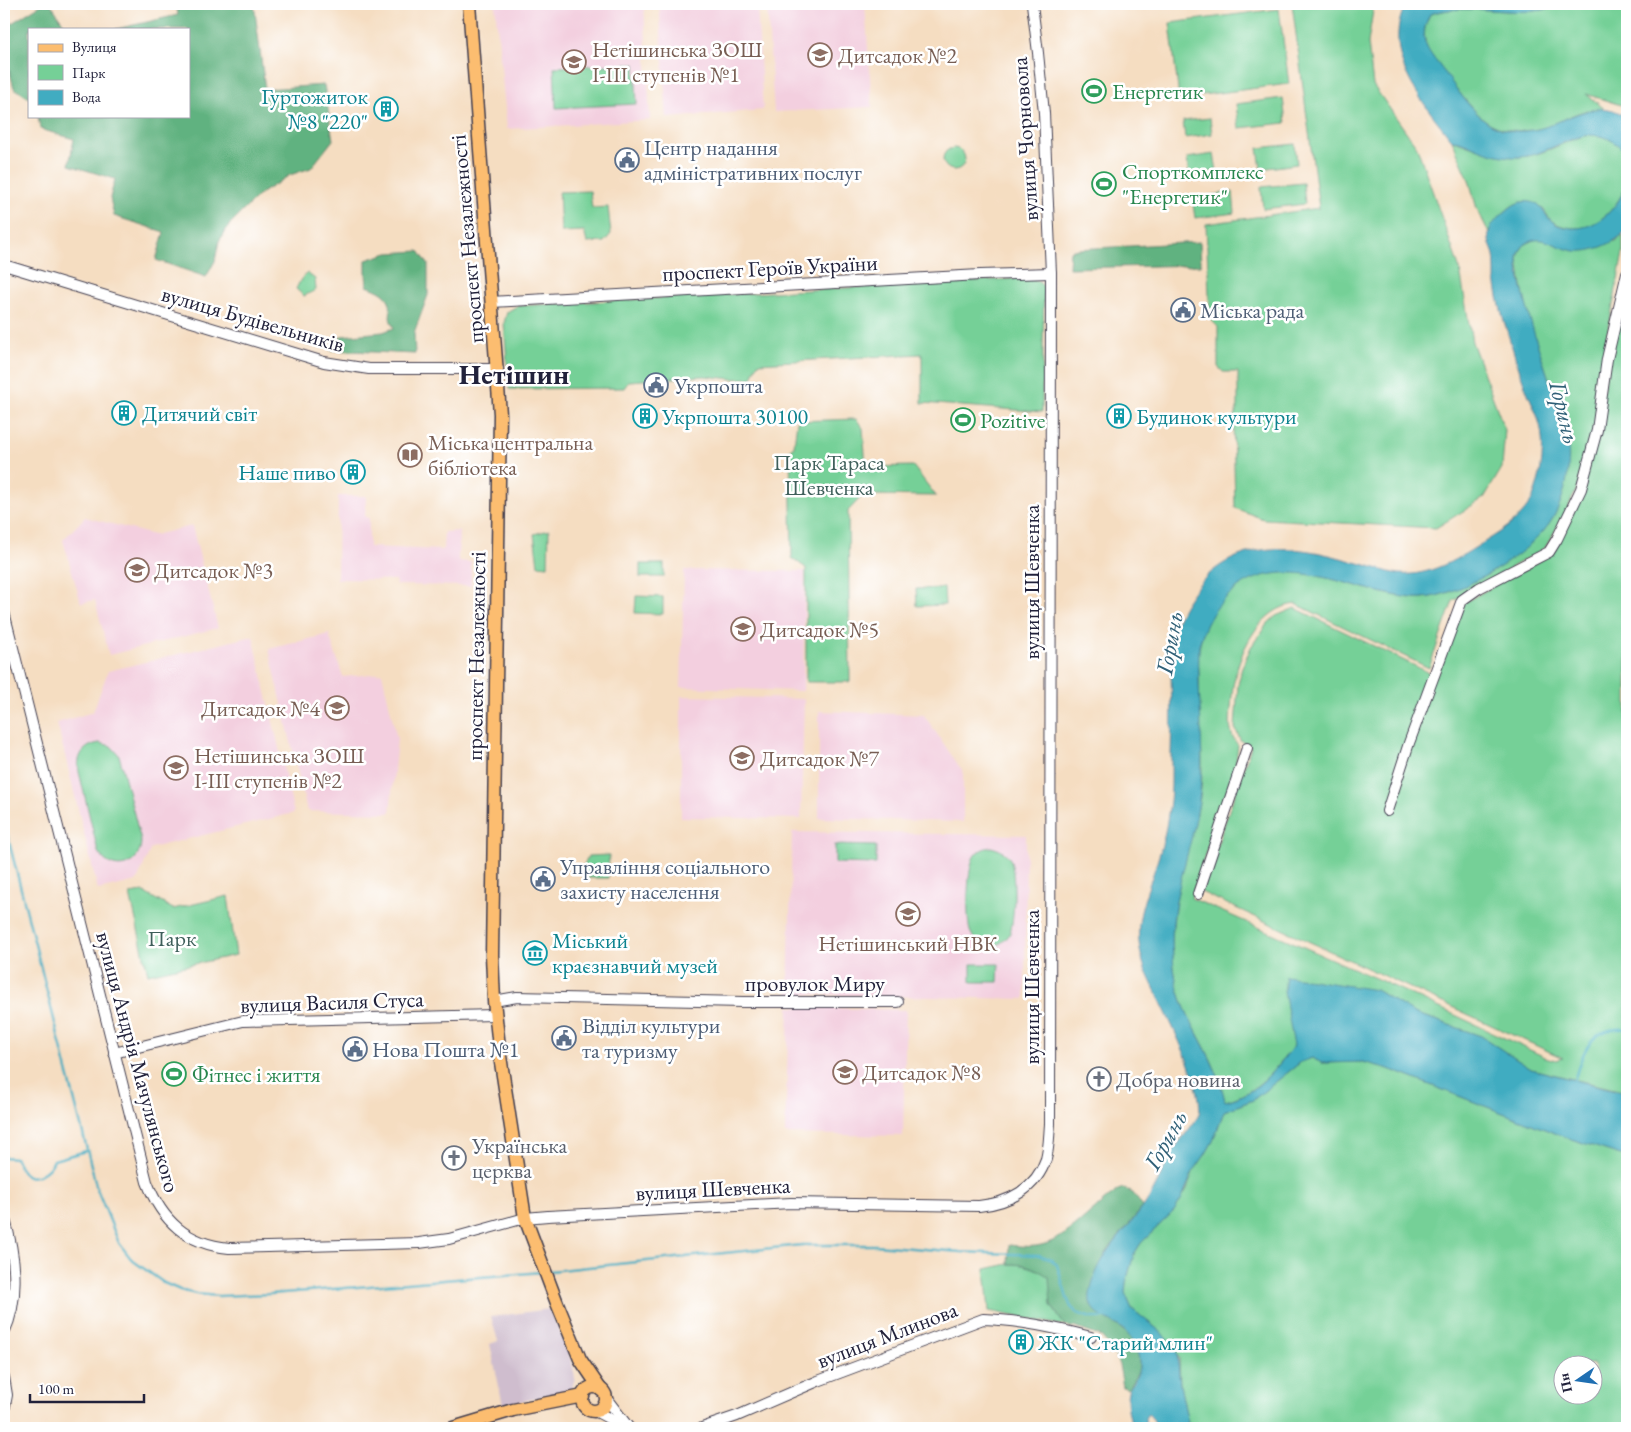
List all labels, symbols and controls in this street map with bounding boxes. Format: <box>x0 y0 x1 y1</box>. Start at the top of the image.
legend <box>28 28 190 118</box>
place label: Нетішинська ЗОШ І-ІІІ ступенів №1 <box>592 35 763 89</box>
text: Вулиця <box>72 37 117 56</box>
place label: Дитсадок №2 <box>838 41 957 70</box>
school or university icon: Дитсадок №2 <box>807 42 833 68</box>
school or university icon: Нетішинська ЗОШ І-ІІІ ступенів №1 <box>561 49 587 75</box>
street label: вулиця Чорновола <box>1005 56 1045 222</box>
text: Парк <box>72 63 105 82</box>
place label: Енергетик <box>1112 77 1204 106</box>
sports icon: Енергетик <box>1081 78 1107 104</box>
place label: Гуртожиток №8 "220" <box>261 82 368 136</box>
text: Вода <box>72 87 101 106</box>
building icon: Гуртожиток №8 "220" <box>373 96 399 122</box>
place label: Центр надання адміністративних послуг <box>644 133 862 187</box>
street label: проспект Незалежності <box>443 134 491 344</box>
public building icon: Центр надання адміністративних послуг <box>614 147 640 173</box>
place label: Спорткомплекс "Енергетик" <box>1122 157 1264 211</box>
sports icon: Спорткомплекс "Енергетик" <box>1091 171 1117 197</box>
street label: проспект Героїв України <box>662 248 879 288</box>
street label: вулиця Будівельників <box>158 279 348 359</box>
place label: Міська рада <box>1200 296 1305 325</box>
public building icon: Міська рада <box>1170 297 1196 323</box>
district label: Нетішин <box>459 356 569 392</box>
place label: Укрпошта <box>673 371 763 400</box>
public building icon: Укрпошта <box>643 372 669 398</box>
water label: Горинь <box>1542 376 1588 447</box>
place label: Дитячий світ <box>142 399 257 428</box>
building icon: Дитячий світ <box>111 400 137 426</box>
place label: Укрпошта 30100 <box>661 402 809 431</box>
place label: Будинок культури <box>1136 402 1297 431</box>
building icon: Укрпошта 30100 <box>632 403 658 429</box>
building icon: Будинок культури <box>1106 403 1132 429</box>
place label: Pozitive <box>980 406 1046 435</box>
sports icon: Pozitive <box>950 407 976 433</box>
place label: Міська центральна бібліотека <box>428 428 593 482</box>
library icon: Міська центральна бібліотека <box>397 442 423 468</box>
park label: Парк Тараса Шевченка <box>773 448 885 502</box>
place label: Наше пиво <box>238 458 336 487</box>
building icon: Наше пиво <box>340 459 366 485</box>
street label: вулиця Шевченка <box>1017 504 1046 660</box>
street label: проспект Незалежності <box>460 551 492 761</box>
place label: Дитсадок №3 <box>154 556 273 585</box>
school or university icon: Дитсадок №3 <box>124 557 150 583</box>
water label: Горинь <box>1148 609 1190 678</box>
place label: Дитсадок №5 <box>760 615 879 644</box>
school or university icon: Дитсадок №5 <box>730 616 756 642</box>
place label: Дитсадок №4 <box>201 694 320 723</box>
school or university icon: Дитсадок №4 <box>324 695 350 721</box>
place label: Нетішинська ЗОШ І-ІІІ ступенів №2 <box>194 741 365 795</box>
place label: Дитсадок №7 <box>760 744 879 773</box>
school or university icon: Дитсадок №7 <box>729 745 755 771</box>
school or university icon: Нетішинська ЗОШ І-ІІІ ступенів №2 <box>163 755 189 781</box>
place label: Управління соціального захисту населення <box>559 852 770 906</box>
public building icon: Управління соціального захисту населення <box>530 866 556 892</box>
school or university icon: Нетішинський НВК <box>895 901 921 927</box>
street label: вулиця Шевченка <box>1017 909 1046 1065</box>
park label: Парк <box>148 924 197 953</box>
place label: Міський краєзнавчий музей <box>552 926 718 980</box>
street label: вулиця Андрія Мачулянського <box>89 928 187 1196</box>
place label: Нетішинський НВК <box>818 929 998 958</box>
museum icon: Міський краєзнавчий музей <box>522 940 548 966</box>
street label: провулок Миру <box>745 969 885 998</box>
street label: вулиця Василя Стуса <box>240 984 425 1020</box>
place label: Відділ культури та туризму <box>582 1011 721 1065</box>
public building icon: Відділ культури та туризму <box>551 1025 577 1051</box>
place label: Нова Пошта №1 <box>372 1035 519 1064</box>
public building icon: Нова Пошта №1 <box>342 1036 368 1062</box>
place label: Дитсадок №8 <box>862 1058 981 1087</box>
school or university icon: Дитсадок №8 <box>832 1059 858 1085</box>
place label: Фітнес і життя <box>192 1060 321 1089</box>
sports icon: Фітнес і життя <box>161 1061 187 1087</box>
place label: Добра новина <box>1116 1065 1241 1094</box>
church icon: Добра новина <box>1086 1066 1112 1092</box>
water label: Горинь <box>1135 1104 1194 1176</box>
place label: Українська церква <box>471 1131 568 1185</box>
church icon: Українська церква <box>441 1145 467 1171</box>
street label: вулиця Шевченка <box>635 1170 791 1208</box>
street label: вулиця Млинова <box>813 1295 962 1375</box>
place label: ЖК "Старий млин" <box>1037 1328 1213 1357</box>
building icon: ЖК "Старий млин" <box>1008 1329 1034 1355</box>
north arrow <box>1554 1354 1604 1404</box>
scale bar <box>30 1372 144 1404</box>
text: Пн <box>1554 1372 1576 1394</box>
text: 100 m <box>38 1379 75 1398</box>

